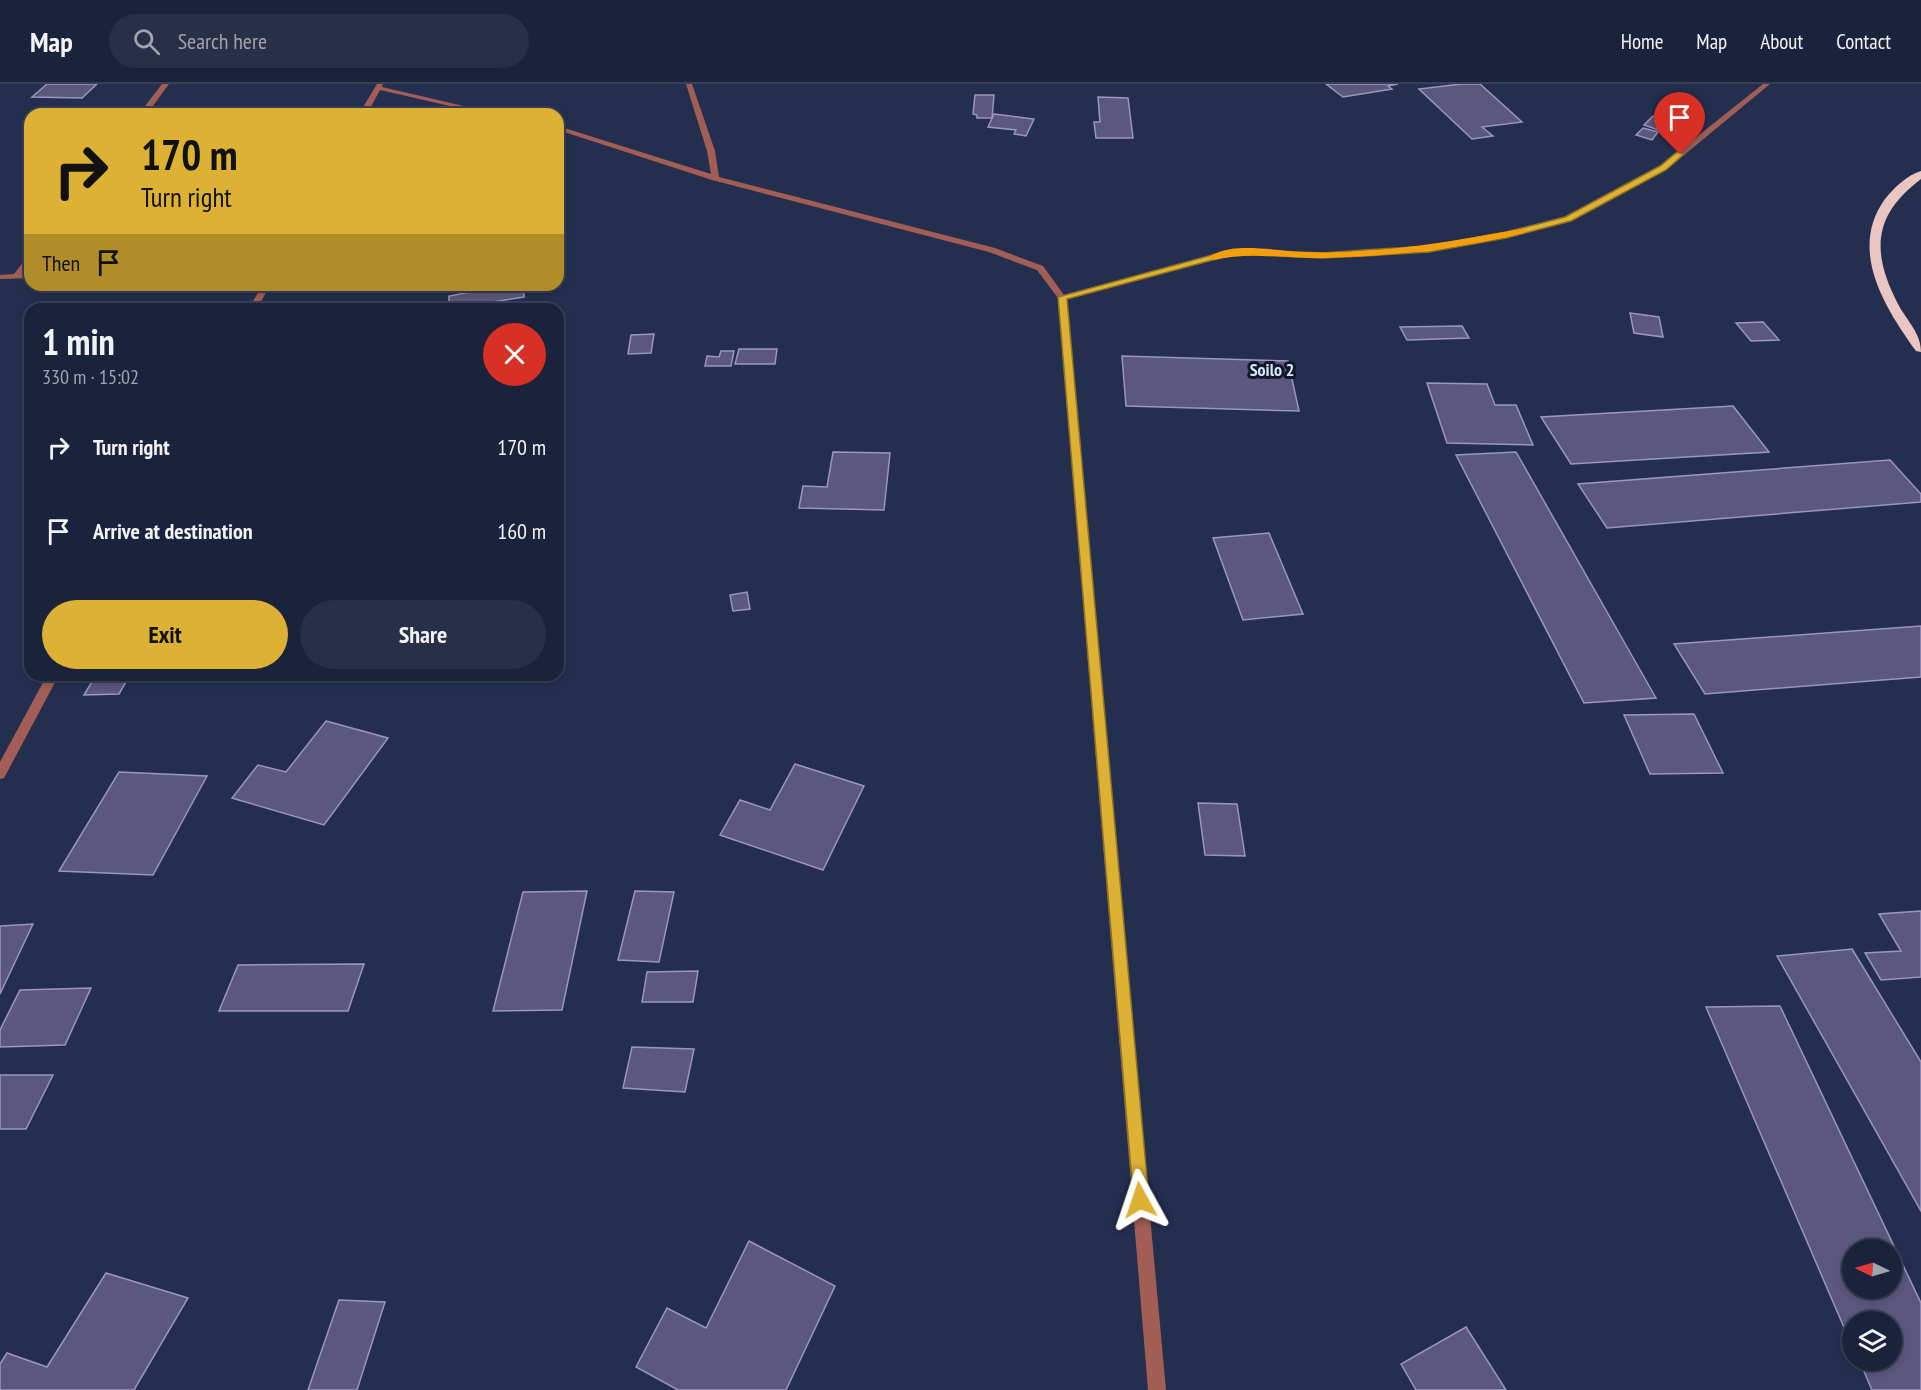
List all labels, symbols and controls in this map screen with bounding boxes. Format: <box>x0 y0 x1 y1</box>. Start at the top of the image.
search box <box>109 14 529 68</box>
text: Map <box>30 23 73 60</box>
icon: search <box>130 25 163 58</box>
text: Search here <box>178 27 267 55</box>
text: Home <box>1621 28 1663 55</box>
text: Map <box>1696 28 1727 55</box>
text: About <box>1760 28 1803 55</box>
text: Contact <box>1836 28 1891 55</box>
pin <box>1654 92 1705 154</box>
icon: arrive <box>1663 101 1696 134</box>
text: 170 m <box>141 127 238 182</box>
icon: right <box>42 132 120 210</box>
text: Turn right <box>141 180 232 214</box>
icon: arrive <box>92 246 125 279</box>
text: Then <box>42 249 80 277</box>
text: 1 min <box>42 318 115 365</box>
button: close <box>483 323 546 386</box>
district label: Soilo 2 <box>1250 358 1294 381</box>
text: 330 m · 15:02 <box>42 364 139 390</box>
icon: right <box>42 431 75 464</box>
text: Turn right <box>93 433 170 461</box>
text: 170 m <box>497 433 546 461</box>
icon: arrive <box>42 515 75 548</box>
text: Arrive at destination <box>93 517 253 545</box>
text: 160 m <box>497 517 546 545</box>
button: Exit <box>42 600 288 669</box>
button: Share <box>300 600 546 669</box>
position arrow <box>1108 1168 1172 1232</box>
north arrow <box>1842 1239 1902 1299</box>
map controls <box>1842 1239 1902 1371</box>
button: layers <box>1842 1311 1902 1371</box>

